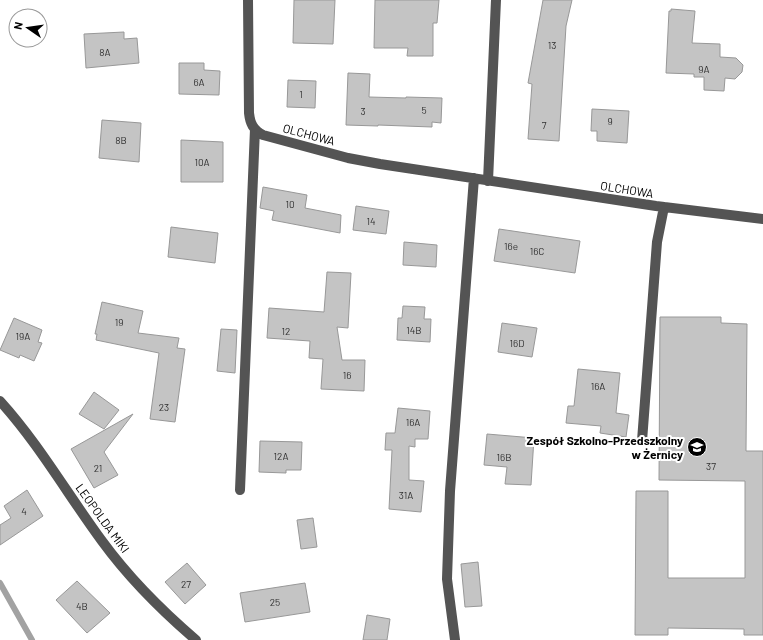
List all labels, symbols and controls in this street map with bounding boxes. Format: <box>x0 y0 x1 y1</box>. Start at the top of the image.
north arrow <box>8 8 48 48</box>
text: N <box>11 21 25 31</box>
house number: 13 <box>548 39 556 51</box>
house number: 8A <box>99 46 111 58</box>
house number: 9A <box>698 63 710 75</box>
house number: 6A <box>193 76 205 88</box>
house number: 1 <box>299 88 303 100</box>
house number: 5 <box>421 104 427 116</box>
house number: 3 <box>360 105 366 117</box>
house number: 9 <box>607 115 613 127</box>
house number: 7 <box>542 119 547 131</box>
street label: OLCHOWA <box>281 120 337 148</box>
house number: 8B <box>115 134 127 146</box>
house number: 10A <box>194 156 210 168</box>
street label: OLCHOWA <box>599 178 655 200</box>
house number: 10 <box>285 198 295 210</box>
house number: 14 <box>366 215 376 227</box>
house number: 16e <box>504 240 518 252</box>
house number: 16C <box>530 245 544 257</box>
house number: 19 <box>115 316 123 328</box>
house number: 14B <box>406 324 422 336</box>
house number: 12 <box>282 325 290 337</box>
house number: 19A <box>16 330 30 342</box>
house number: 16D <box>510 337 524 349</box>
house number: 16 <box>343 369 351 381</box>
house number: 16A <box>591 380 605 392</box>
house number: 23 <box>159 401 169 413</box>
house number: 16A <box>406 416 420 428</box>
place label: Zespół Szkolno-Przedszkolny w Żernicy <box>527 433 683 461</box>
school or university icon: Zespół Szkolno-Przedszkolny w Żernicy <box>686 436 708 458</box>
house number: 12A <box>274 450 288 462</box>
house number: 16B <box>497 451 511 463</box>
house number: 37 <box>706 460 716 472</box>
house number: 21 <box>94 462 102 474</box>
street label: LEOPOLDA MIKI <box>73 481 133 555</box>
house number: 31A <box>399 489 413 501</box>
house number: 4 <box>21 505 27 517</box>
house number: 27 <box>181 578 191 590</box>
house number: 25 <box>270 596 280 608</box>
house number: 4B <box>76 600 88 612</box>

